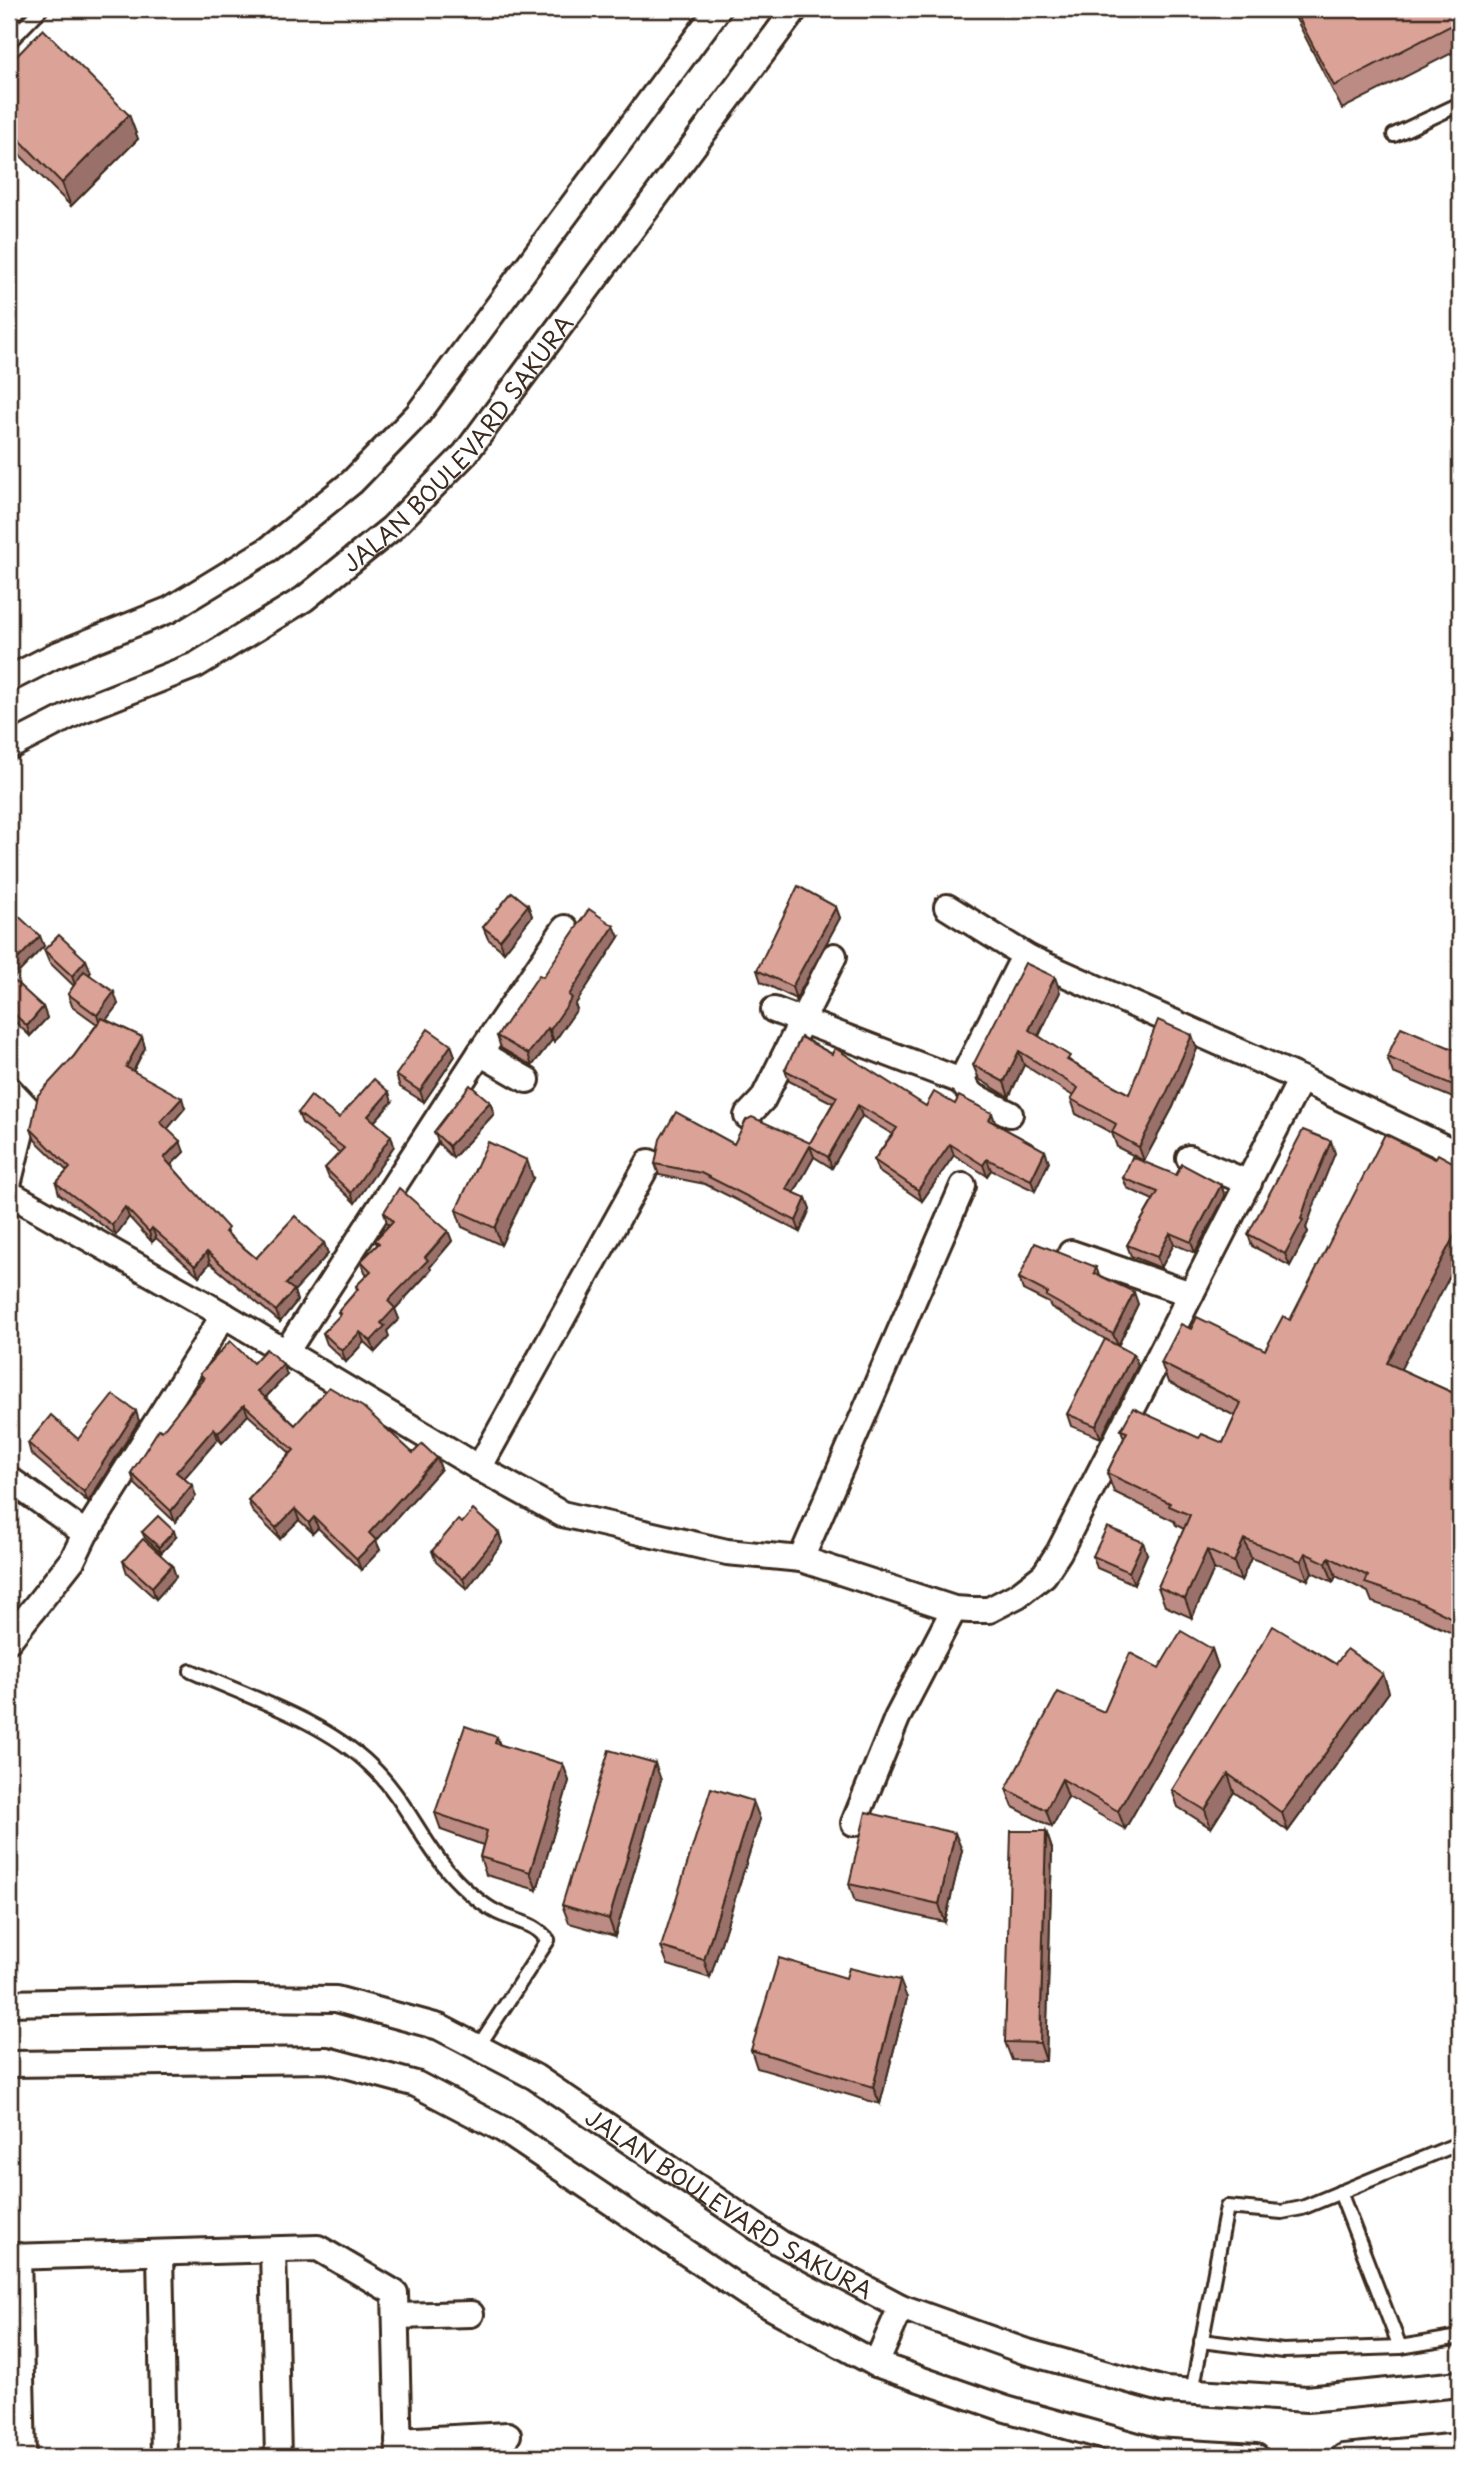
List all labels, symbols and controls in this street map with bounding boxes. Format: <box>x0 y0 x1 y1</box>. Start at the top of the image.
street label: JALAN BOULEVARD SAKURA <box>334 307 580 579</box>
street label: JALAN BOULEVARD SAKURA <box>579 2099 879 2307</box>

